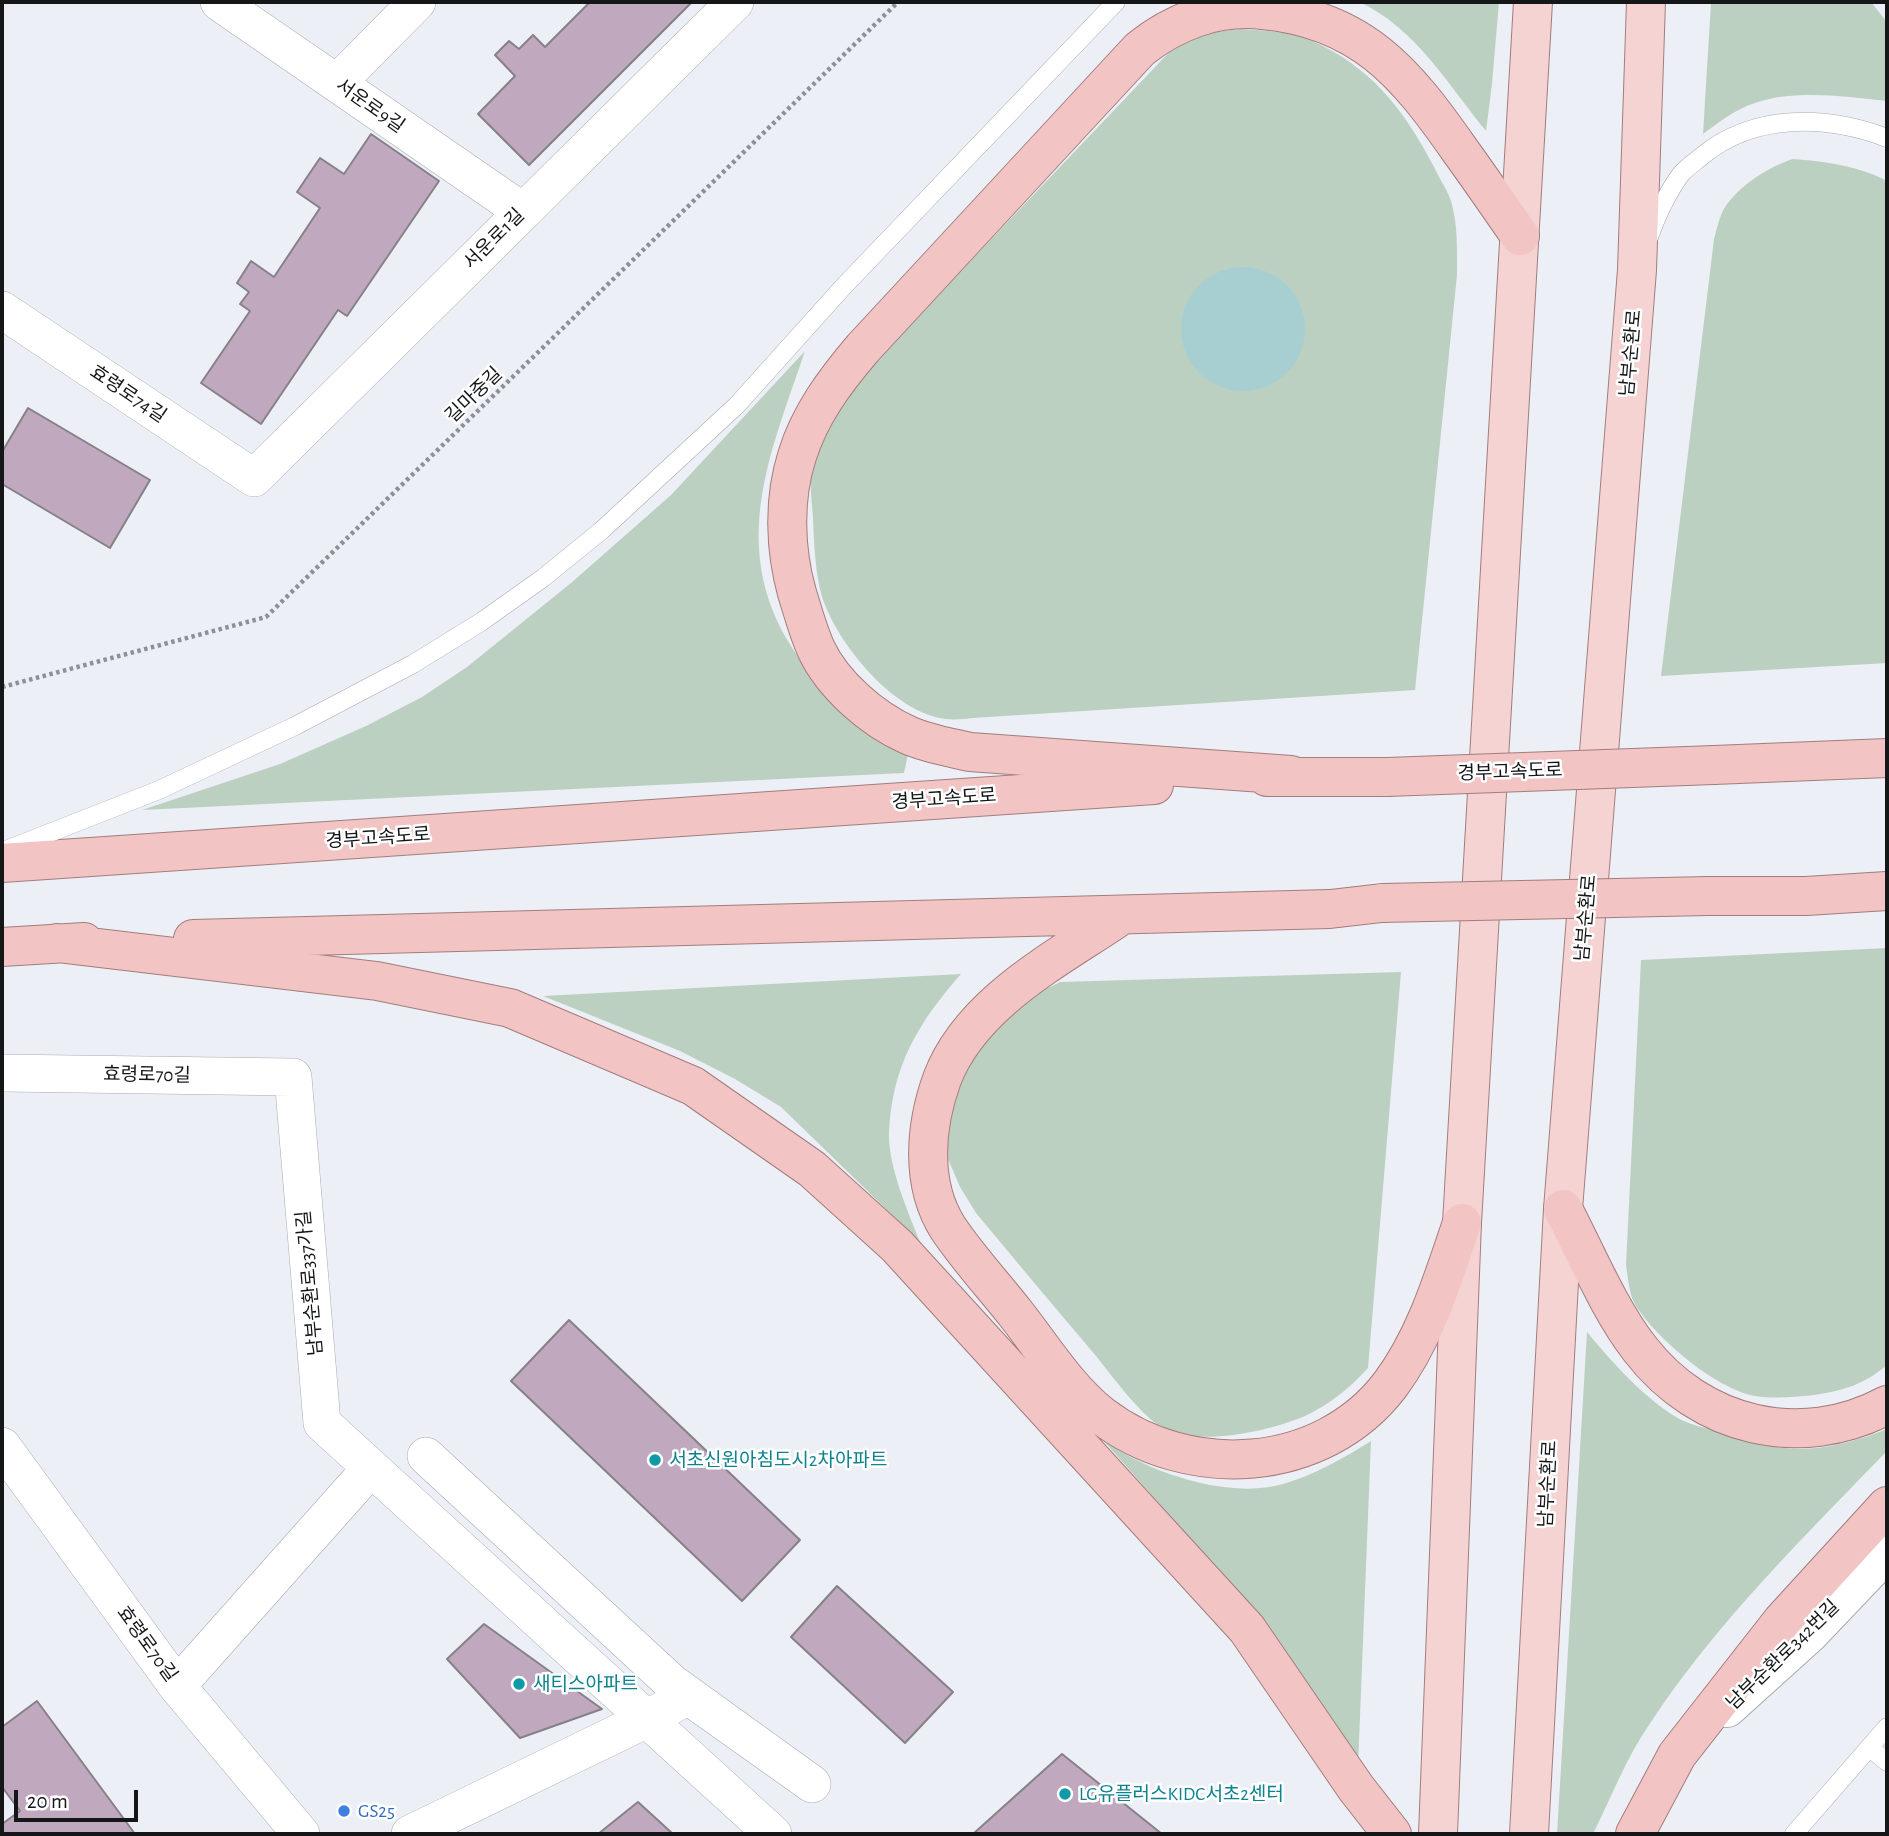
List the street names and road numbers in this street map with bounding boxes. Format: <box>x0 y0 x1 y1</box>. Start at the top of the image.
street label: 서운로9길 <box>331 74 409 138</box>
street label: 서운로1길 <box>459 204 529 274</box>
street label: 남부순환로 <box>1616 308 1646 398</box>
street label: 효령로74길 <box>86 360 170 428</box>
street label: 길마중길 <box>441 363 507 427</box>
street label: 경부고속도로 <box>1457 759 1563 785</box>
street label: 경부고속도로 <box>891 784 997 814</box>
street label: 경부고속도로 <box>325 823 431 853</box>
street label: 남부순환로 <box>1571 873 1601 963</box>
street label: 효령로70길 <box>103 1063 191 1087</box>
street label: 남부순환로337가길 <box>292 1209 328 1357</box>
street label: 남부순환로 <box>1534 1440 1562 1528</box>
street label: 남부순환로342번길 <box>1722 1595 1844 1715</box>
street label: 효령로70길 <box>112 1602 182 1686</box>

